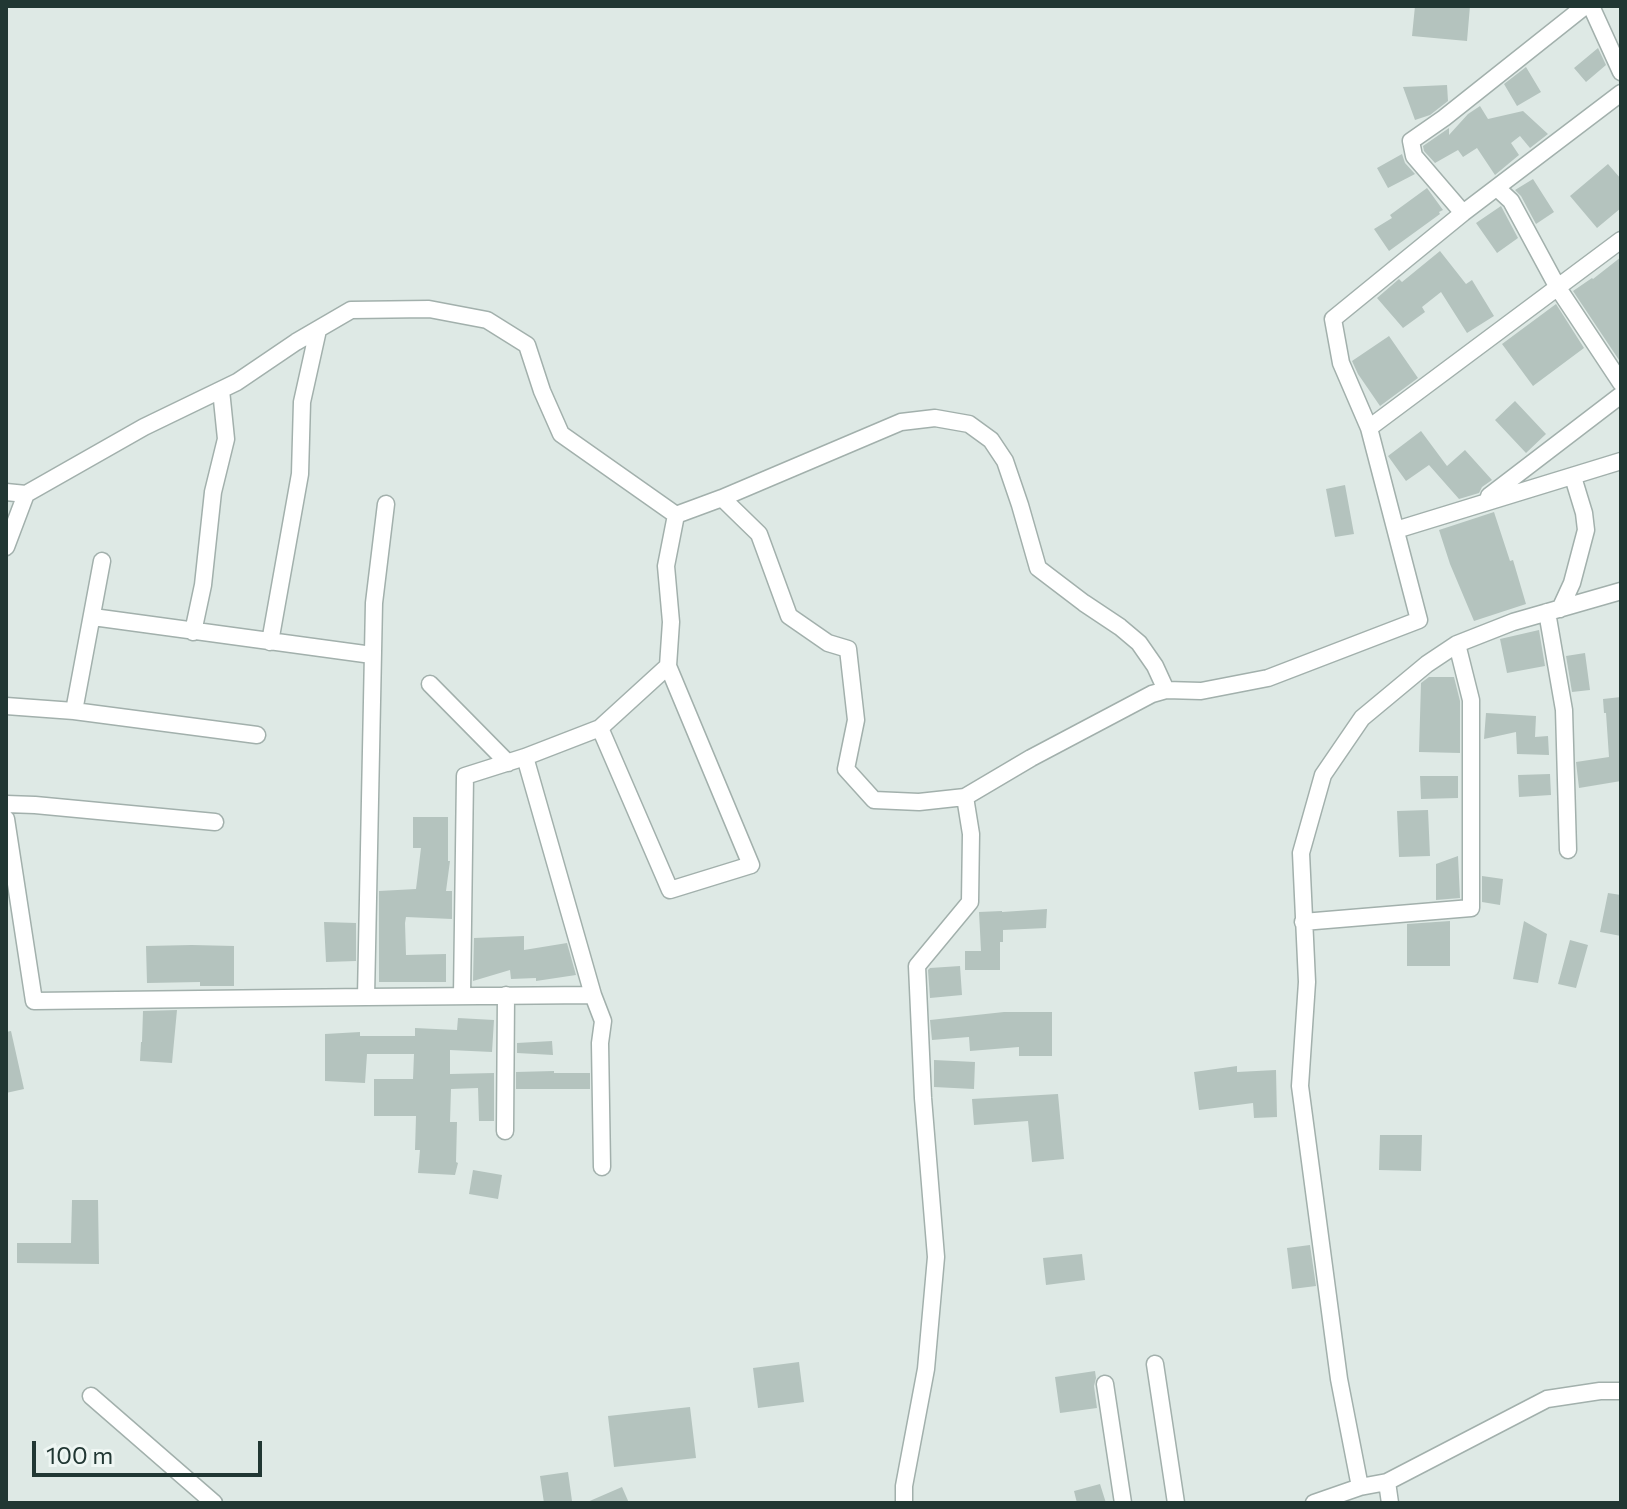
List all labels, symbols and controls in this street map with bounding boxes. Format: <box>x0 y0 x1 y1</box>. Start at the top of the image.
scale bar <box>36 1425 266 1475</box>
text: 100 m <box>46 1440 113 1469</box>

